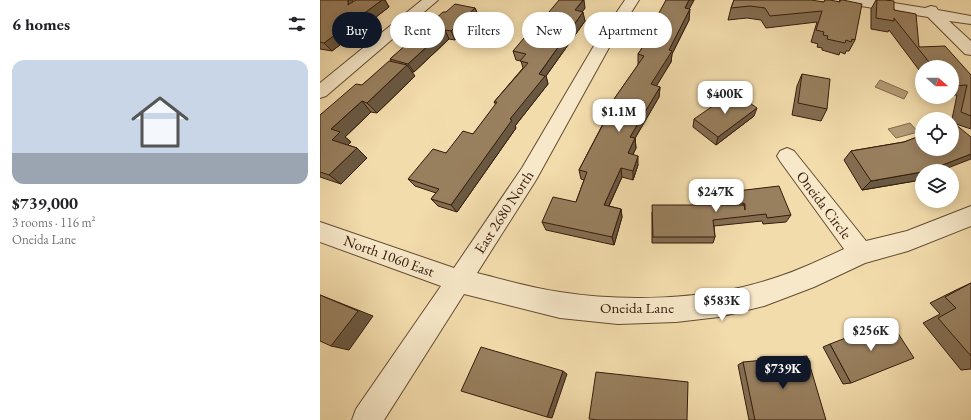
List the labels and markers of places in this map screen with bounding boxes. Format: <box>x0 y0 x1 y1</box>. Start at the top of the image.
pin: $400K <box>697 81 753 115</box>
pin: $1.1M <box>591 99 647 133</box>
pin: $247K <box>688 179 744 213</box>
pin: $583K <box>694 288 750 322</box>
pin: $256K <box>843 318 899 352</box>
pin: $739K <box>755 356 811 390</box>

